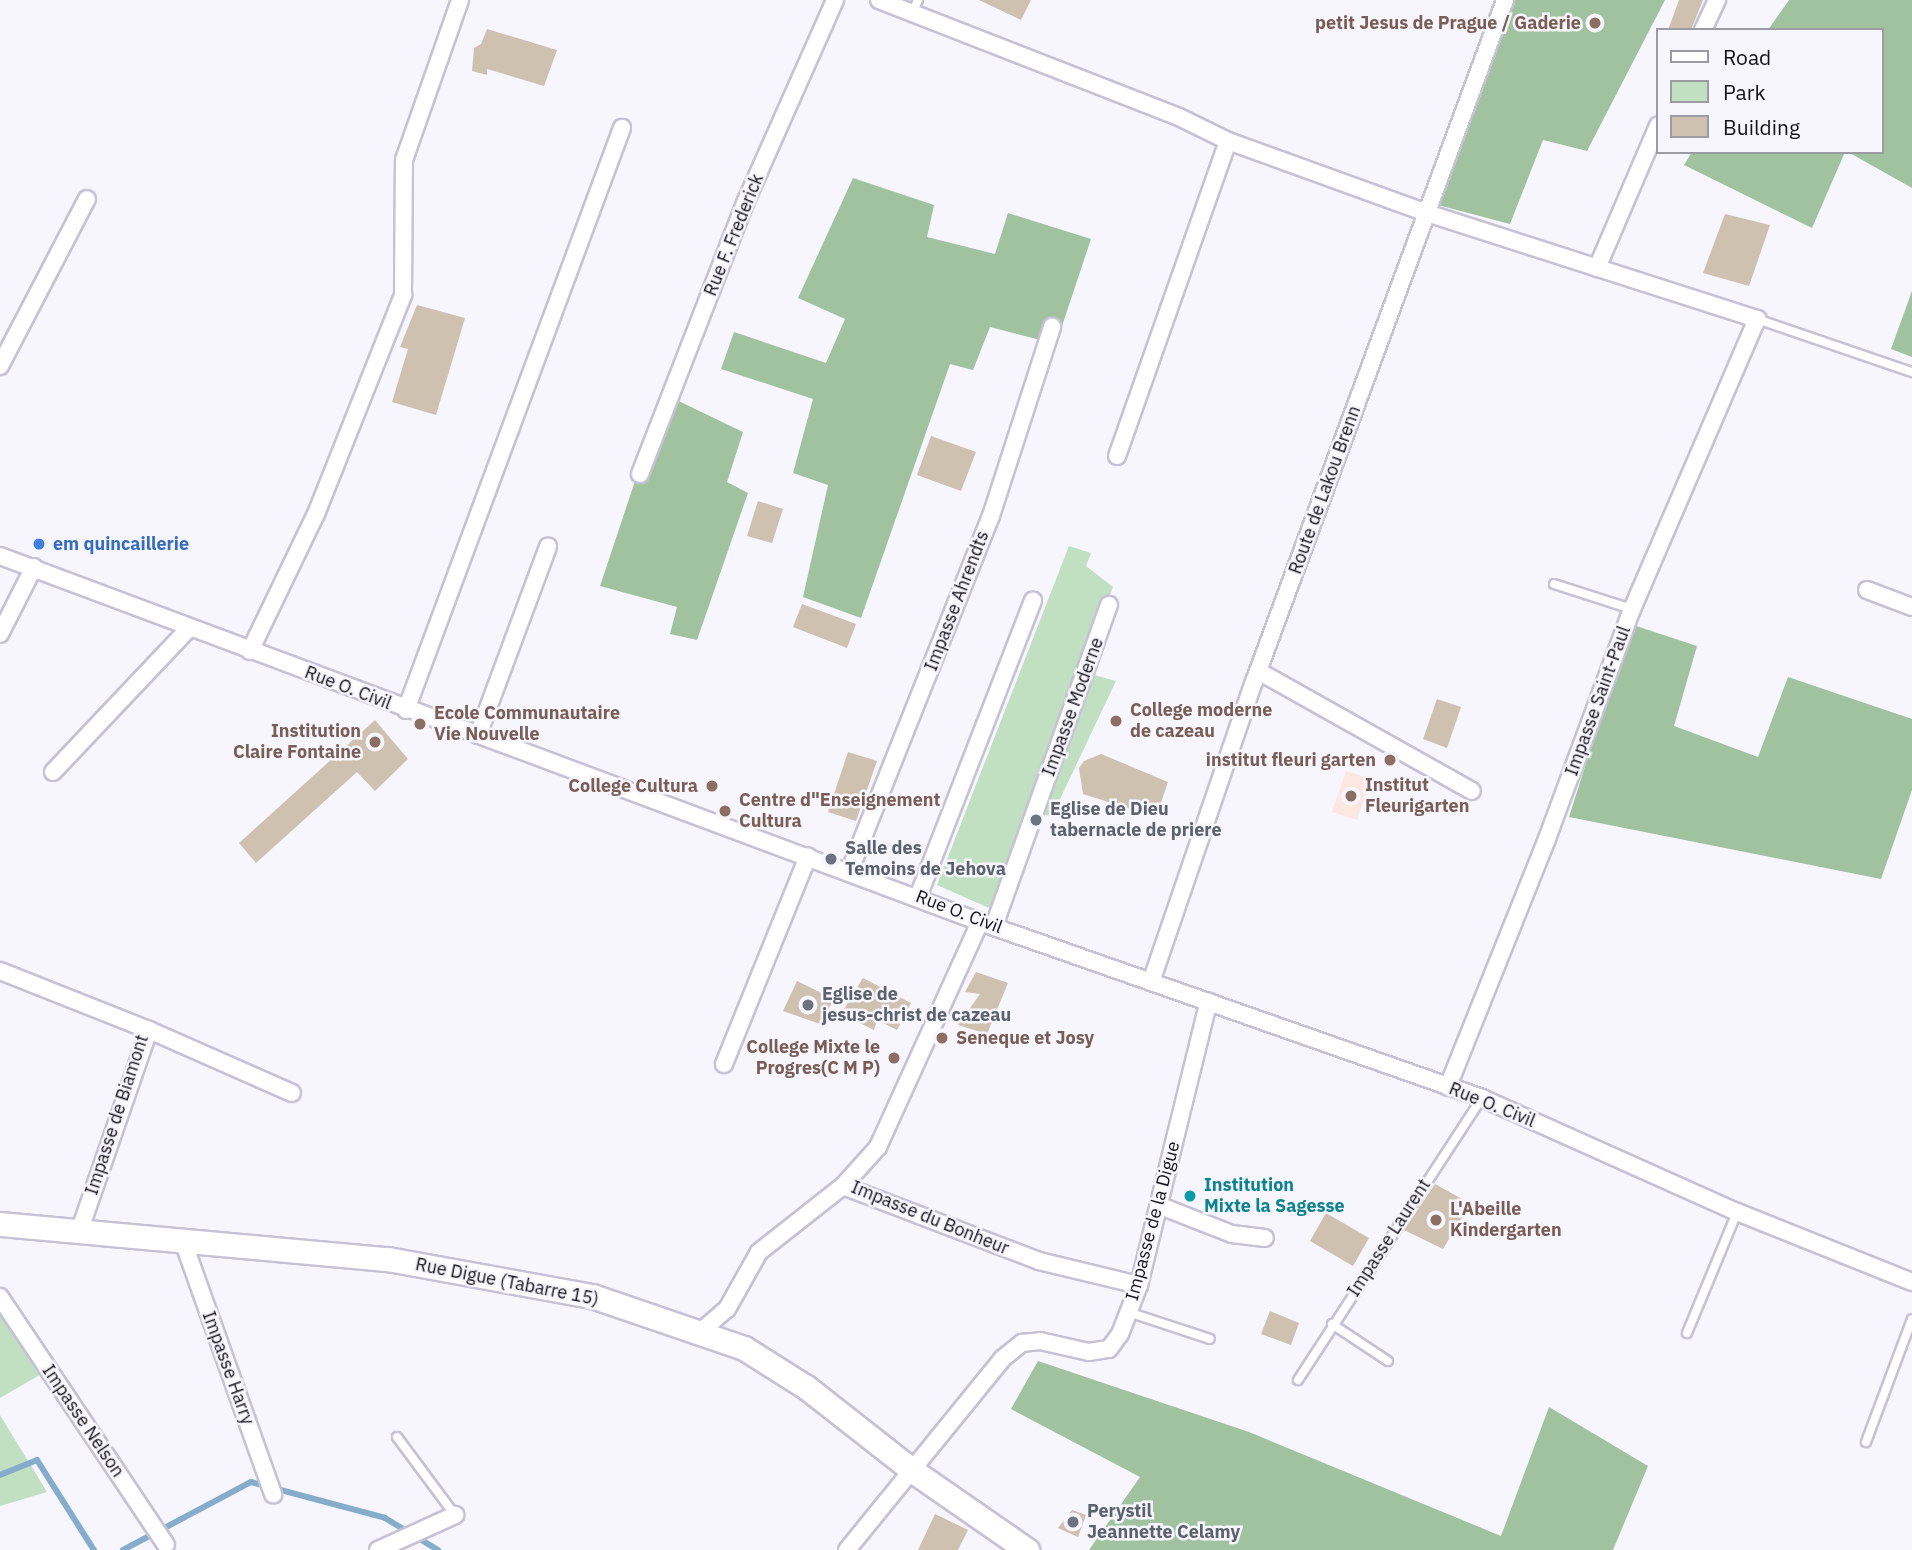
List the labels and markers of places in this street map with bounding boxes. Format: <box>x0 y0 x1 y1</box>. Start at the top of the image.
place label: petit Jesus de Prague / Gaderie <box>1315 12 1581 34</box>
marker: petit Jesus de Prague / Gaderie <box>1587 15 1603 31</box>
place label: em quincaillerie <box>53 533 189 555</box>
marker: em quincaillerie <box>31 536 47 552</box>
place label: College moderne de cazeau <box>1130 700 1272 742</box>
place label: Ecole Communautaire Vie Nouvelle <box>434 703 620 746</box>
marker: College moderne de cazeau <box>1108 713 1124 729</box>
marker: Ecole Communautaire Vie Nouvelle <box>412 716 428 732</box>
place label: Institution Claire Fontaine <box>233 721 361 764</box>
marker: Institution Claire Fontaine <box>367 734 383 750</box>
place label: institut fleuri garten <box>1206 749 1376 771</box>
marker: institut fleuri garten <box>1382 752 1398 768</box>
place label: College Cultura <box>568 775 698 797</box>
place label: Institut Fleurigarten <box>1365 775 1469 818</box>
marker: College Cultura <box>704 778 720 794</box>
marker: Institut Fleurigarten <box>1343 788 1359 804</box>
place label: Centre d"Enseignement Cultura <box>739 790 940 832</box>
place label: Eglise de Dieu tabernacle de priere <box>1050 799 1222 842</box>
marker: Centre d"Enseignement Cultura <box>717 803 733 819</box>
marker: Eglise de Dieu tabernacle de priere <box>1028 812 1044 828</box>
place label: Salle des Temoins de Jehova <box>845 838 1006 880</box>
marker: Salle des Temoins de Jehova <box>823 851 839 867</box>
place label: Eglise de jesus-christ de cazeau <box>822 984 1011 1026</box>
marker: Eglise de jesus-christ de cazeau <box>800 997 816 1013</box>
place label: Seneque et Josy <box>956 1027 1094 1049</box>
marker: Seneque et Josy <box>934 1030 950 1046</box>
place label: College Mixte le Progres(C M P) <box>746 1037 880 1080</box>
marker: College Mixte le Progres(C M P) <box>886 1050 902 1066</box>
place label: Institution Mixte la Sagesse <box>1204 1175 1345 1218</box>
marker: Institution Mixte la Sagesse <box>1182 1188 1198 1204</box>
place label: L'Abeille Kindergarten <box>1450 1199 1562 1242</box>
marker: L'Abeille Kindergarten <box>1428 1212 1444 1228</box>
place label: Perystil Jeannette Celamy <box>1087 1501 1240 1544</box>
marker: Perystil Jeannette Celamy <box>1065 1514 1081 1530</box>

